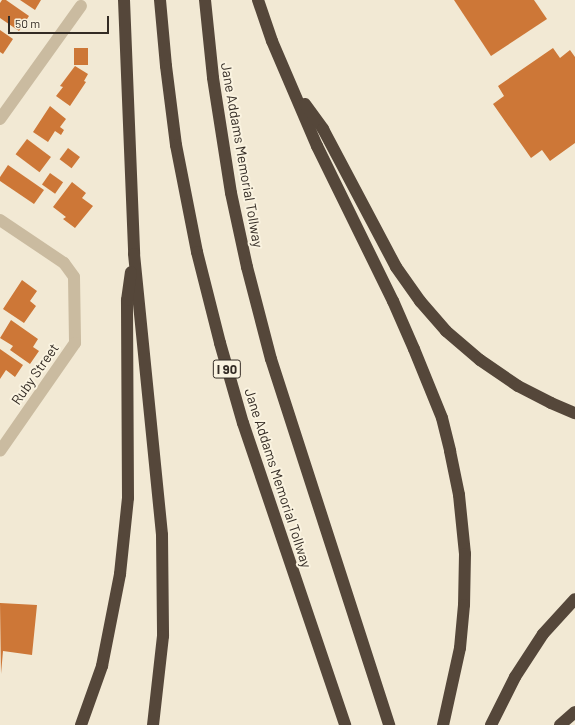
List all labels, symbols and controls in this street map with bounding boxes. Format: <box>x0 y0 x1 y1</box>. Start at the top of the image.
scale bar <box>10 8 111 34</box>
text: 50 m <box>15 16 40 30</box>
street label: Jane Addams Memorial Tollway <box>217 61 267 249</box>
street label: Ruby Street <box>8 340 62 408</box>
road number: I 90 <box>212 358 242 380</box>
street label: Jane Addams Memorial Tollway <box>241 386 315 570</box>

